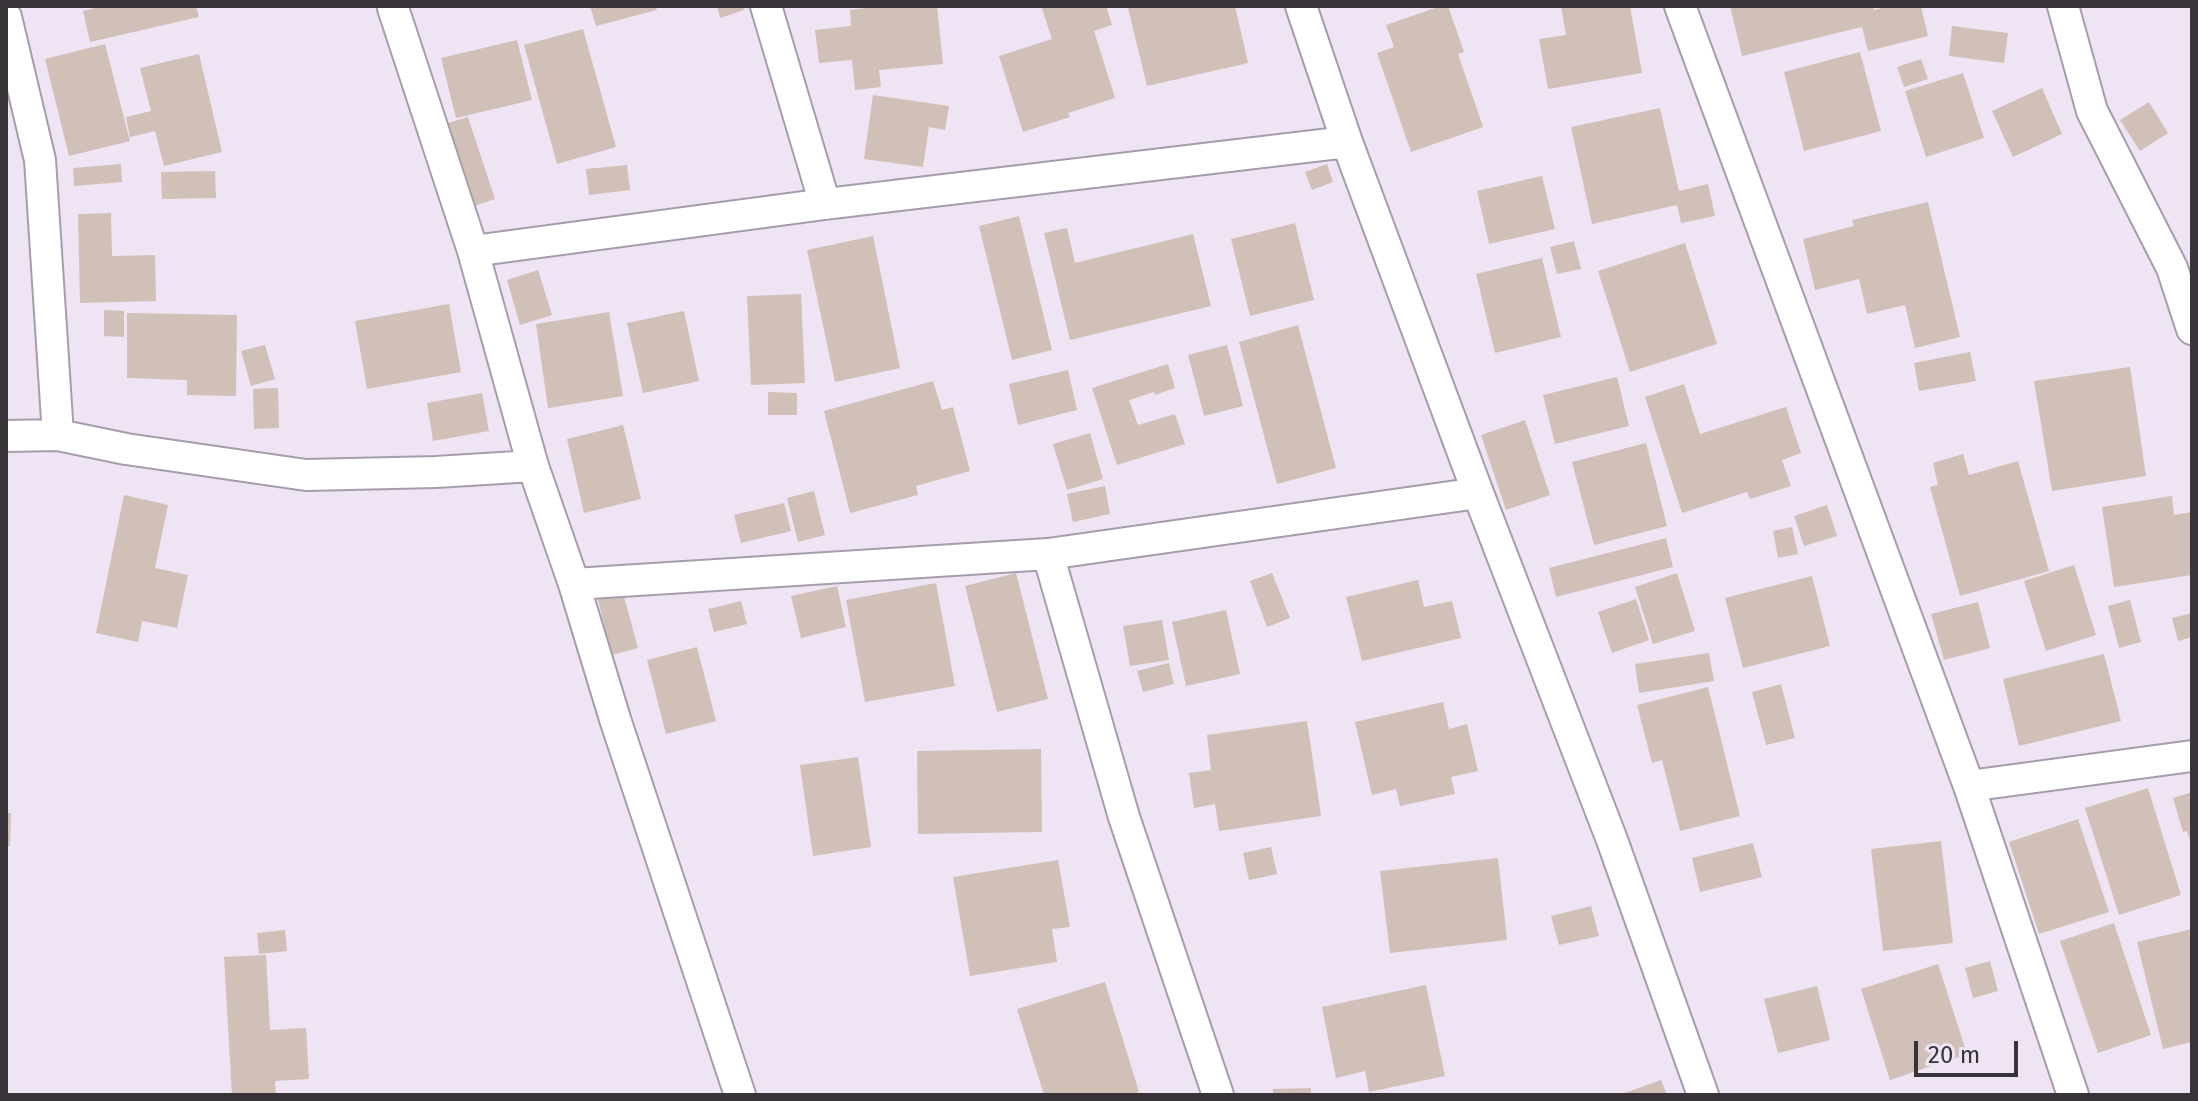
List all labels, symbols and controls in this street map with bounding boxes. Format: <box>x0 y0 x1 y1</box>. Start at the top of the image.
scale bar <box>1918 1025 2022 1075</box>
text: 20 m <box>1928 1041 1980 1069</box>

